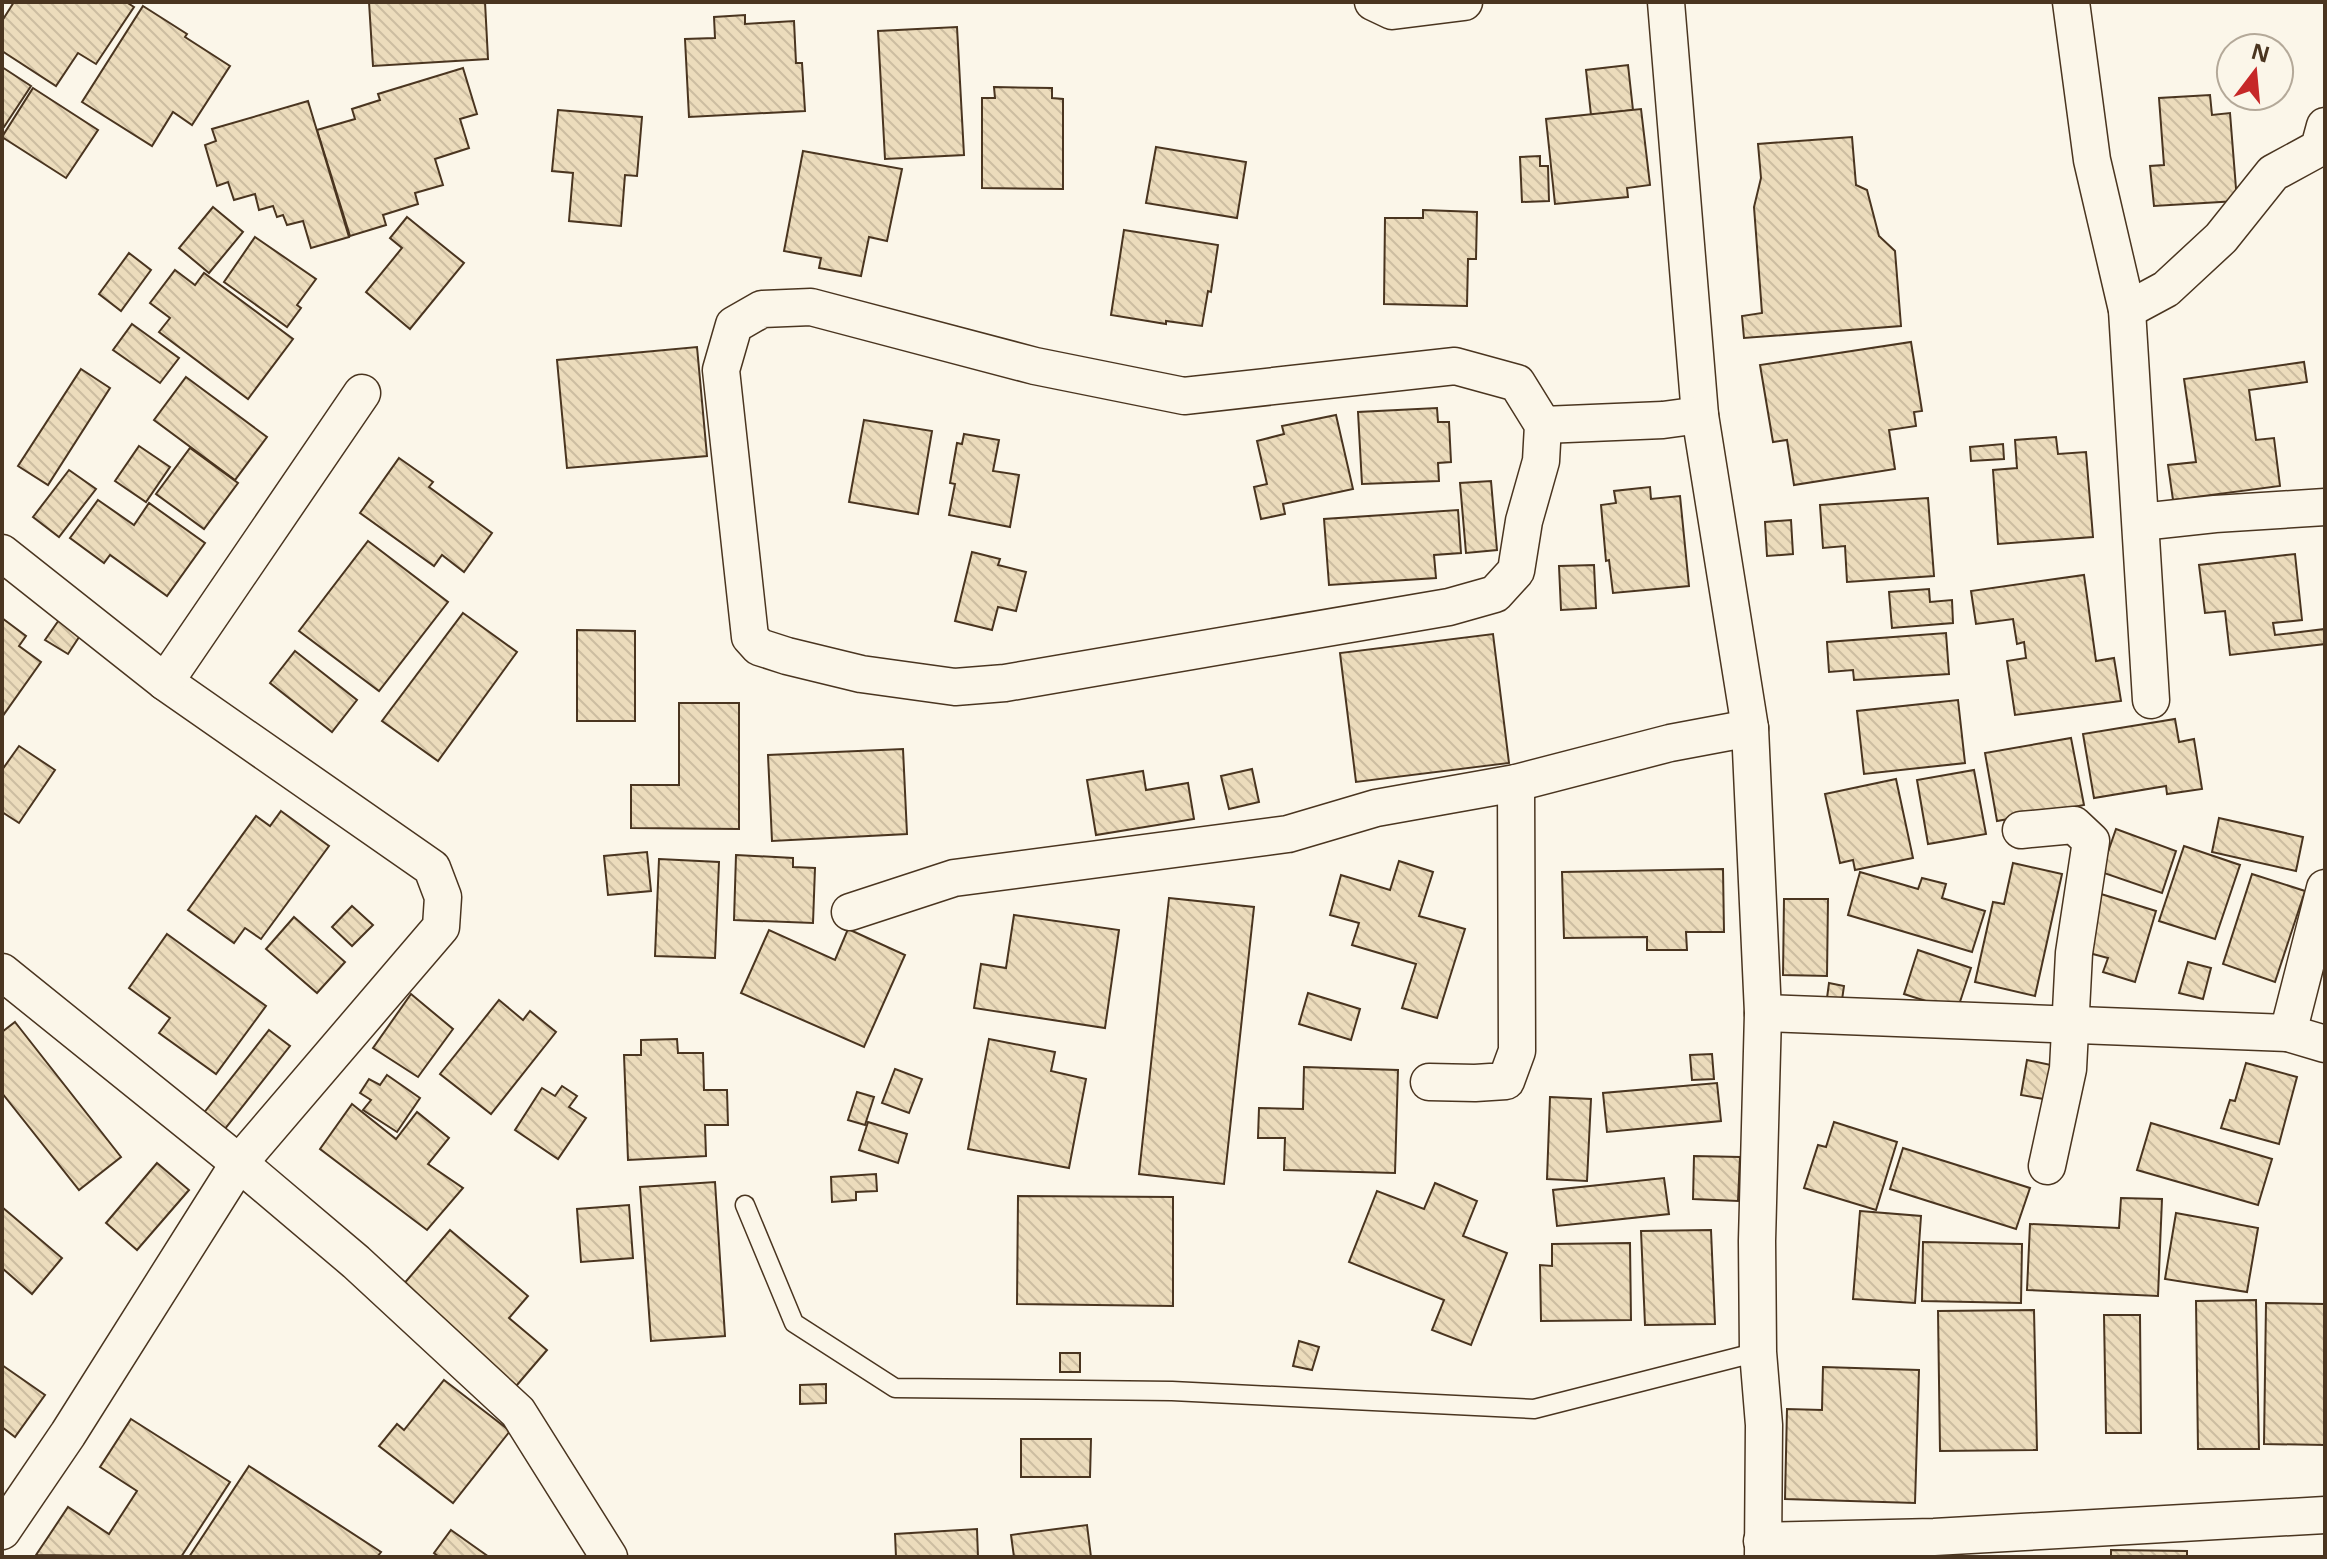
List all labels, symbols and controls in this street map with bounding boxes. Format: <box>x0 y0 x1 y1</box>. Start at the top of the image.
north arrow <box>2215 32 2295 112</box>
text: N <box>2248 35 2274 69</box>

